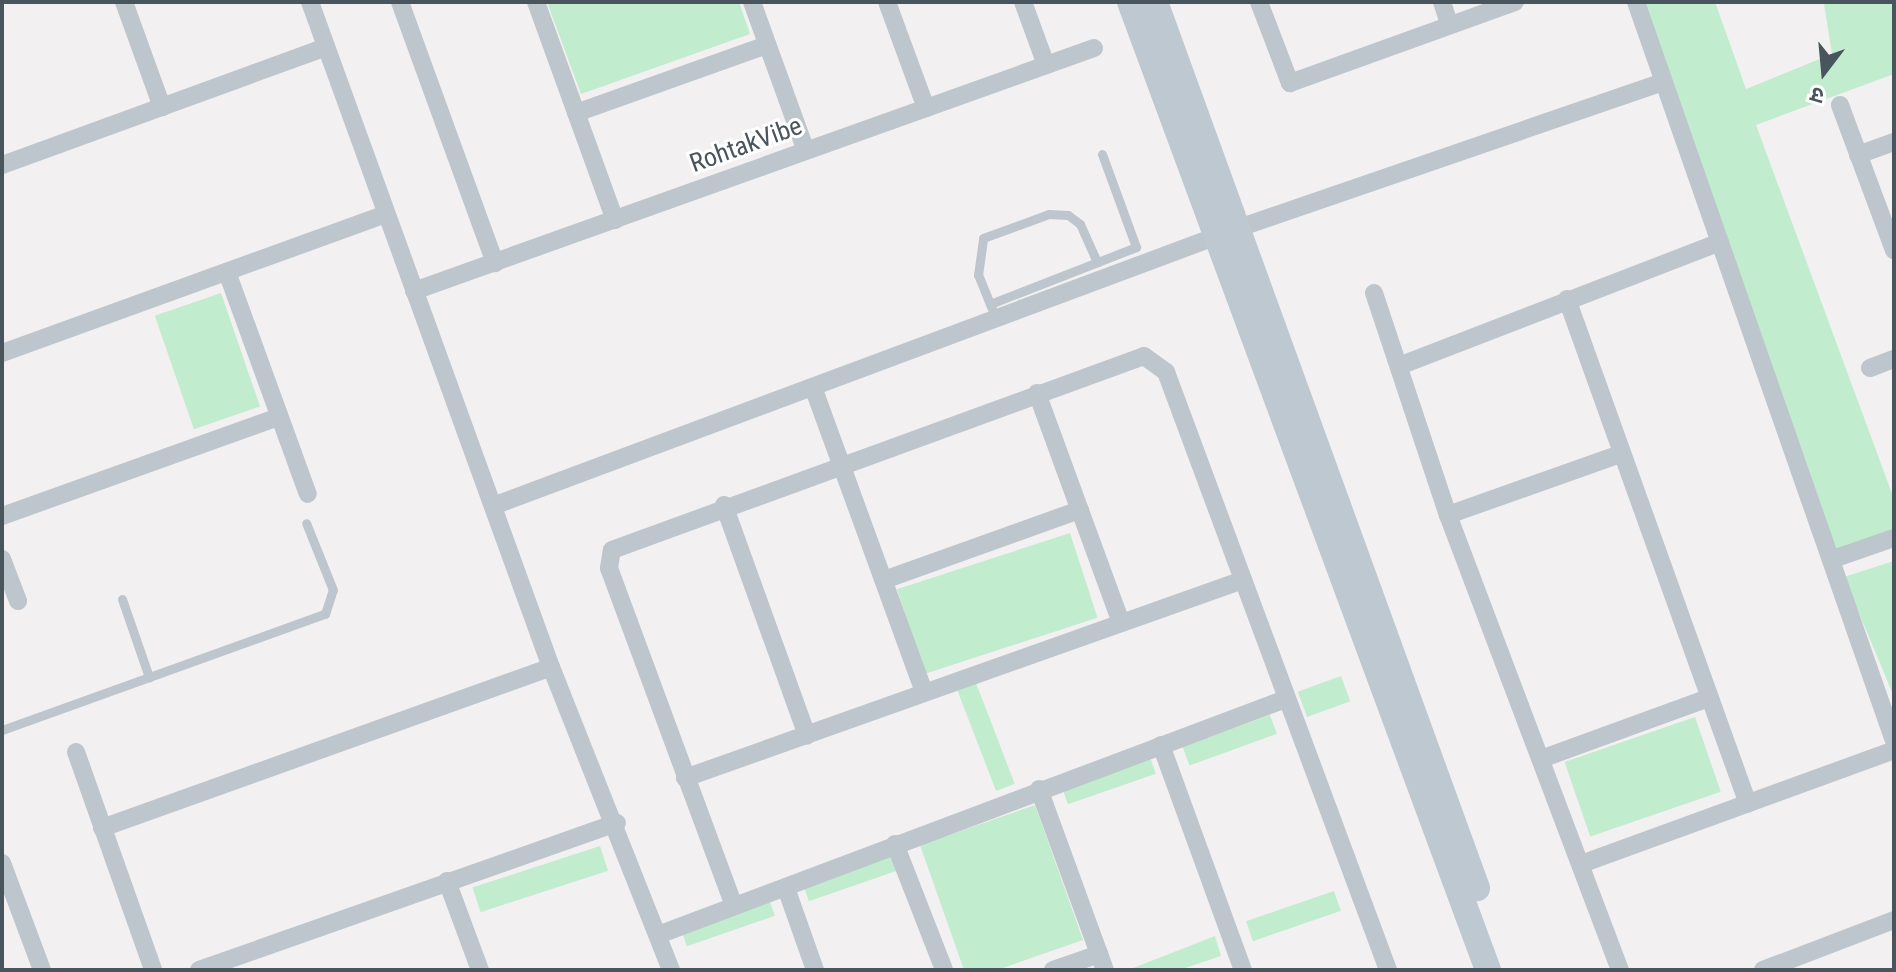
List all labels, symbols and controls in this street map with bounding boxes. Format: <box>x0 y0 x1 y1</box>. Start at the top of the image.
north arrow <box>1784 32 1864 112</box>
text: उ <box>1808 82 1827 109</box>
street label: RohtakVibe <box>686 110 806 180</box>

